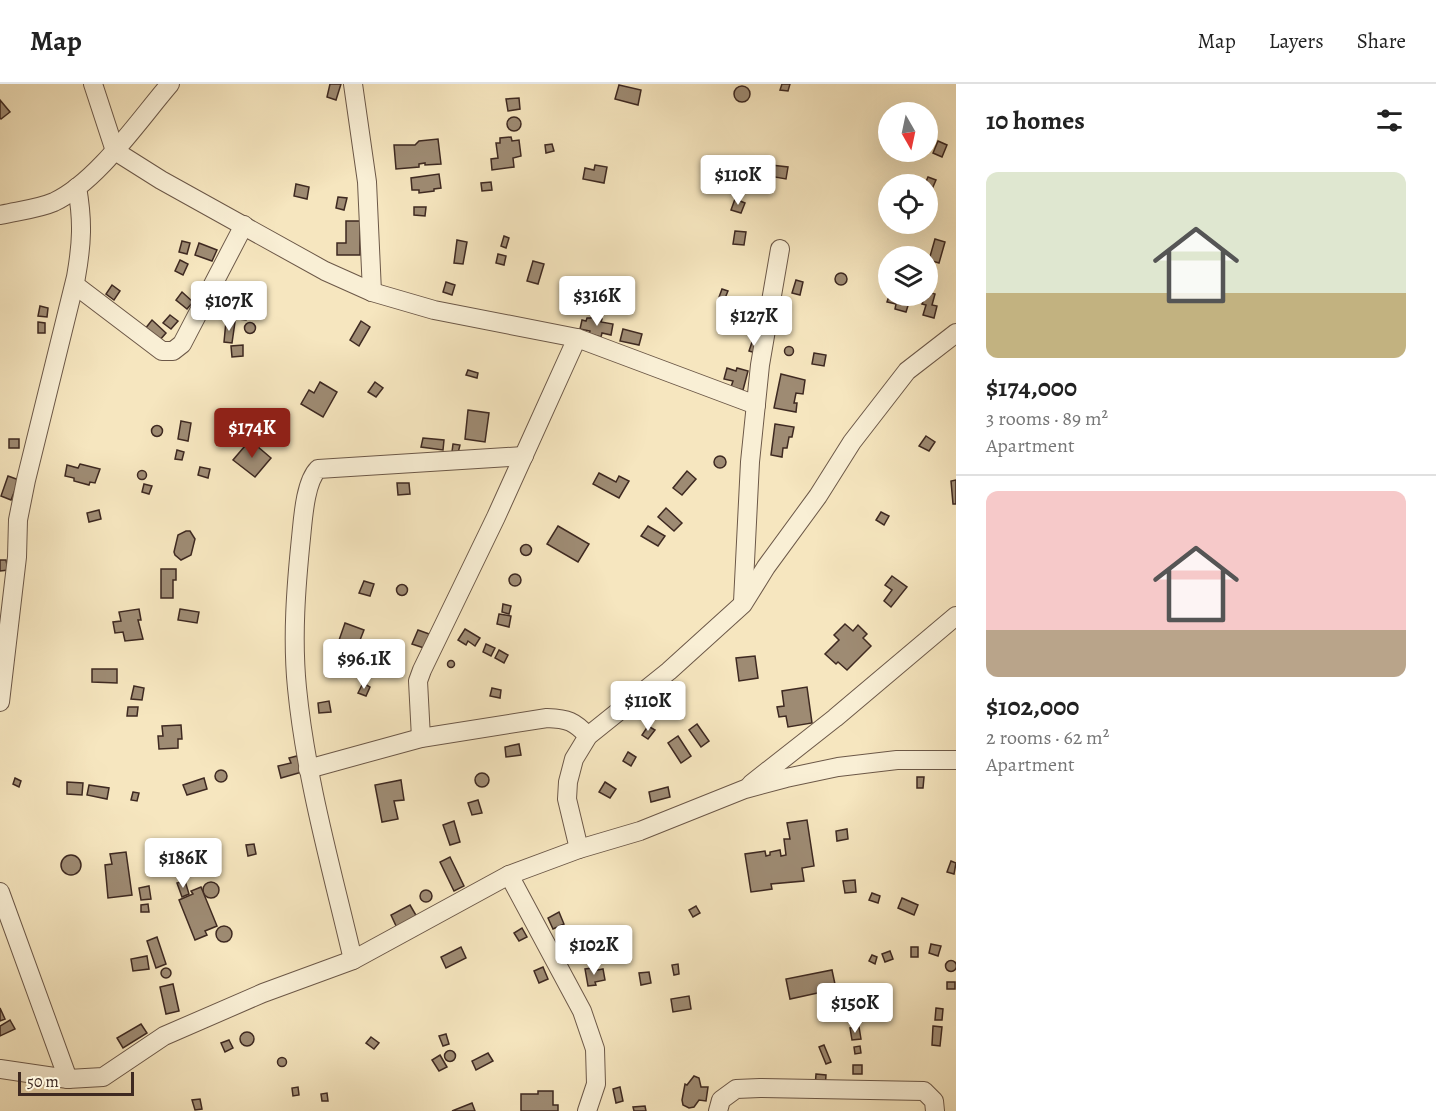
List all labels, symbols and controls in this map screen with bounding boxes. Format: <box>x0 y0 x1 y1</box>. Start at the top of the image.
text: Map <box>30 22 82 60</box>
text: Map <box>1197 27 1236 55</box>
text: Layers <box>1269 27 1324 55</box>
text: Share <box>1357 27 1406 55</box>
north arrow <box>878 102 938 162</box>
map controls <box>878 102 938 306</box>
text: 10 homes <box>986 103 1085 138</box>
icon: filters <box>1373 104 1406 137</box>
pin: $110K <box>696 155 780 206</box>
text: $110K <box>715 161 761 188</box>
button: locate <box>878 174 938 234</box>
icon: home <box>1142 211 1250 319</box>
button: layers <box>878 246 938 306</box>
pin: $316K <box>555 276 639 327</box>
pin: $107K <box>187 281 271 332</box>
text: $316K <box>573 282 621 309</box>
text: $107K <box>205 287 253 314</box>
pin: $127K <box>712 296 796 347</box>
text: $127K <box>730 302 778 329</box>
text: $174,000 <box>986 370 1077 405</box>
text: 3 rooms · 89 m² <box>986 405 1108 432</box>
pin: $174K <box>210 408 294 459</box>
text: $174K <box>228 414 276 441</box>
text: Apartment <box>986 432 1075 459</box>
icon: home <box>1142 530 1250 638</box>
pin: $96.1K <box>315 639 413 690</box>
text: $96.1K <box>337 645 391 672</box>
pin: $110K <box>606 681 690 732</box>
text: $110K <box>625 687 671 714</box>
text: $102,000 <box>986 689 1079 724</box>
text: 2 rooms · 62 m² <box>986 724 1109 751</box>
text: Apartment <box>986 751 1075 778</box>
pin: $186K <box>141 838 225 889</box>
text: $186K <box>159 844 207 871</box>
pin: $102K <box>552 925 636 976</box>
text: $102K <box>569 931 619 958</box>
pin: $150K <box>813 983 897 1034</box>
text: $150K <box>831 989 879 1016</box>
scale bar <box>18 1069 134 1096</box>
text: 50 m <box>27 1071 59 1093</box>

